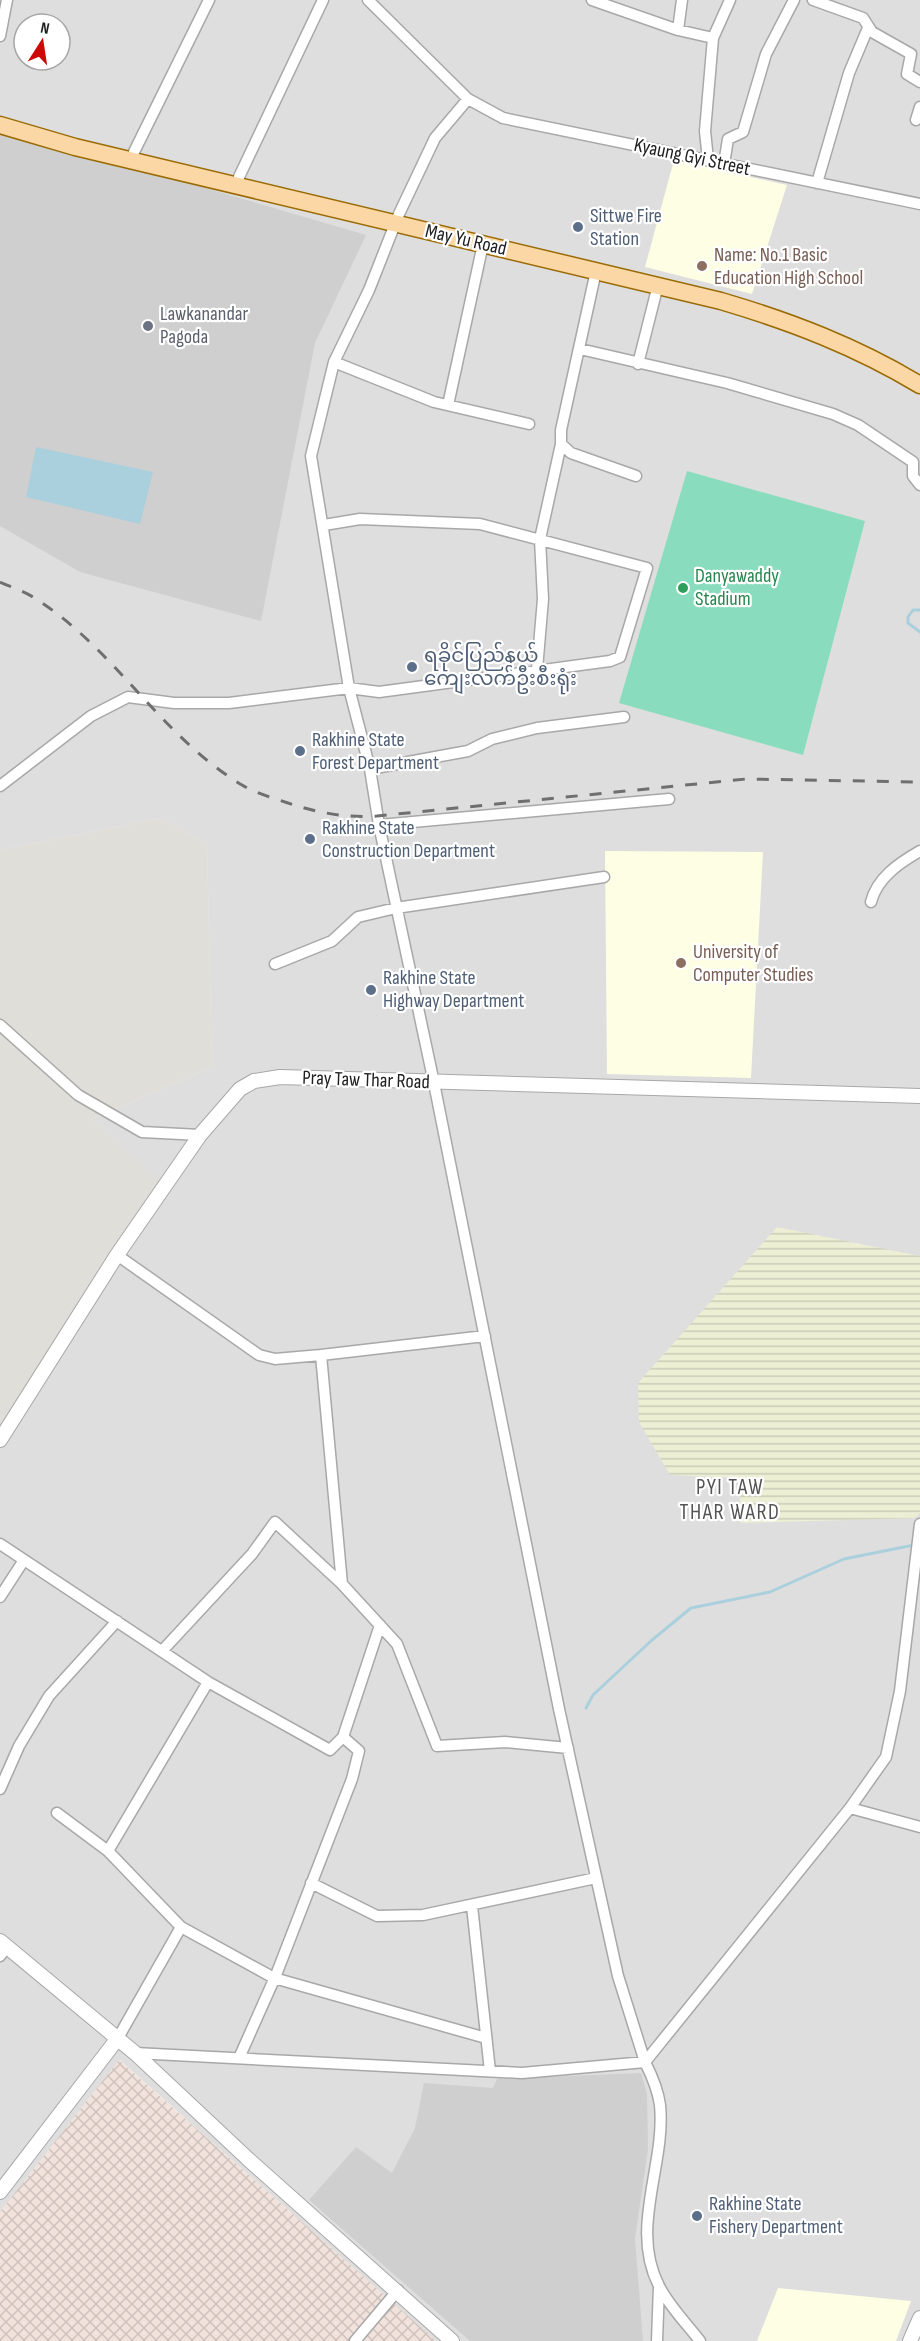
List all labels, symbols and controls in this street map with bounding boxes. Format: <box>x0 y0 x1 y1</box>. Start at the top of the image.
north arrow <box>12 12 72 72</box>
text: N <box>39 19 51 39</box>
street label: Kyaung Gyi Street <box>632 133 752 181</box>
place label: Sittwe Fire Station <box>590 204 662 251</box>
street label: May Yu Road <box>423 219 509 261</box>
marker: Sittwe Fire Station <box>571 220 585 234</box>
place label: Name: No.1 Basic Education High School <box>714 243 863 290</box>
marker: Name: No.1 Basic Education High School <box>695 259 709 273</box>
place label: Lawkanandar Pagoda <box>160 302 248 349</box>
marker: Lawkanandar Pagoda <box>141 319 155 333</box>
place label: Danyawaddy Stadium <box>695 564 779 611</box>
marker: Danyawaddy Stadium <box>676 581 690 595</box>
place label: ရခိုင်ပြည်နယ် ကျေးလက်ဦးစီးရုံး <box>424 641 577 695</box>
marker: ရခိုင်ပြည်နယ် ကျေးလက်ဦးစီးရုံး <box>405 660 419 674</box>
place label: Rakhine State Forest Department <box>312 728 439 775</box>
marker: Rakhine State Forest Department <box>293 744 307 758</box>
place label: Rakhine State Construction Department <box>322 816 495 863</box>
marker: Rakhine State Construction Department <box>303 832 317 846</box>
place label: University of Computer Studies <box>693 940 814 987</box>
marker: University of Computer Studies <box>674 956 688 970</box>
place label: Rakhine State Highway Department <box>383 966 524 1013</box>
marker: Rakhine State Highway Department <box>364 983 378 997</box>
street label: Pray Taw Thar Road <box>302 1066 430 1094</box>
district label: PYI TAW THAR WARD <box>680 1474 780 1526</box>
place label: Rakhine State Fishery Department <box>709 2192 843 2239</box>
marker: Rakhine State Fishery Department <box>690 2209 704 2223</box>

